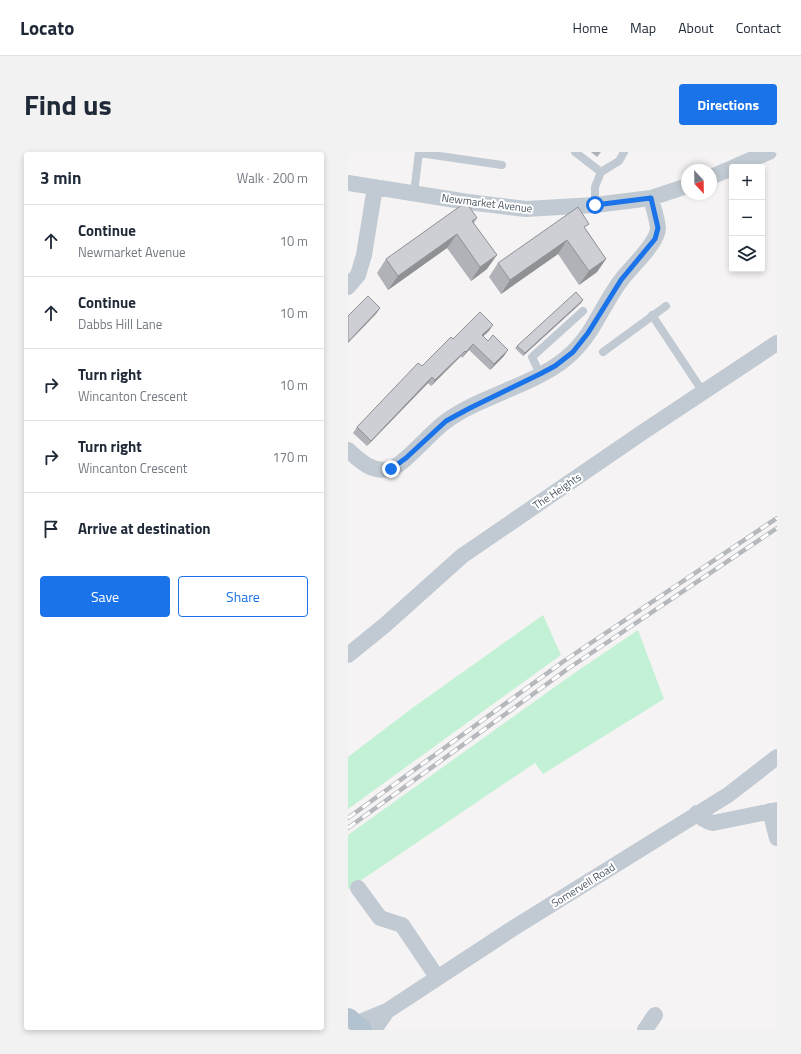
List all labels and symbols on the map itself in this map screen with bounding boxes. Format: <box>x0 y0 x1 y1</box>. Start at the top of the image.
north arrow <box>681 164 717 200</box>
street label: Newmarket Avenue <box>441 190 534 217</box>
route start <box>586 196 604 214</box>
route end <box>382 460 400 478</box>
street label: The Heights <box>530 469 584 513</box>
street label: Somervell Road <box>548 859 618 911</box>

